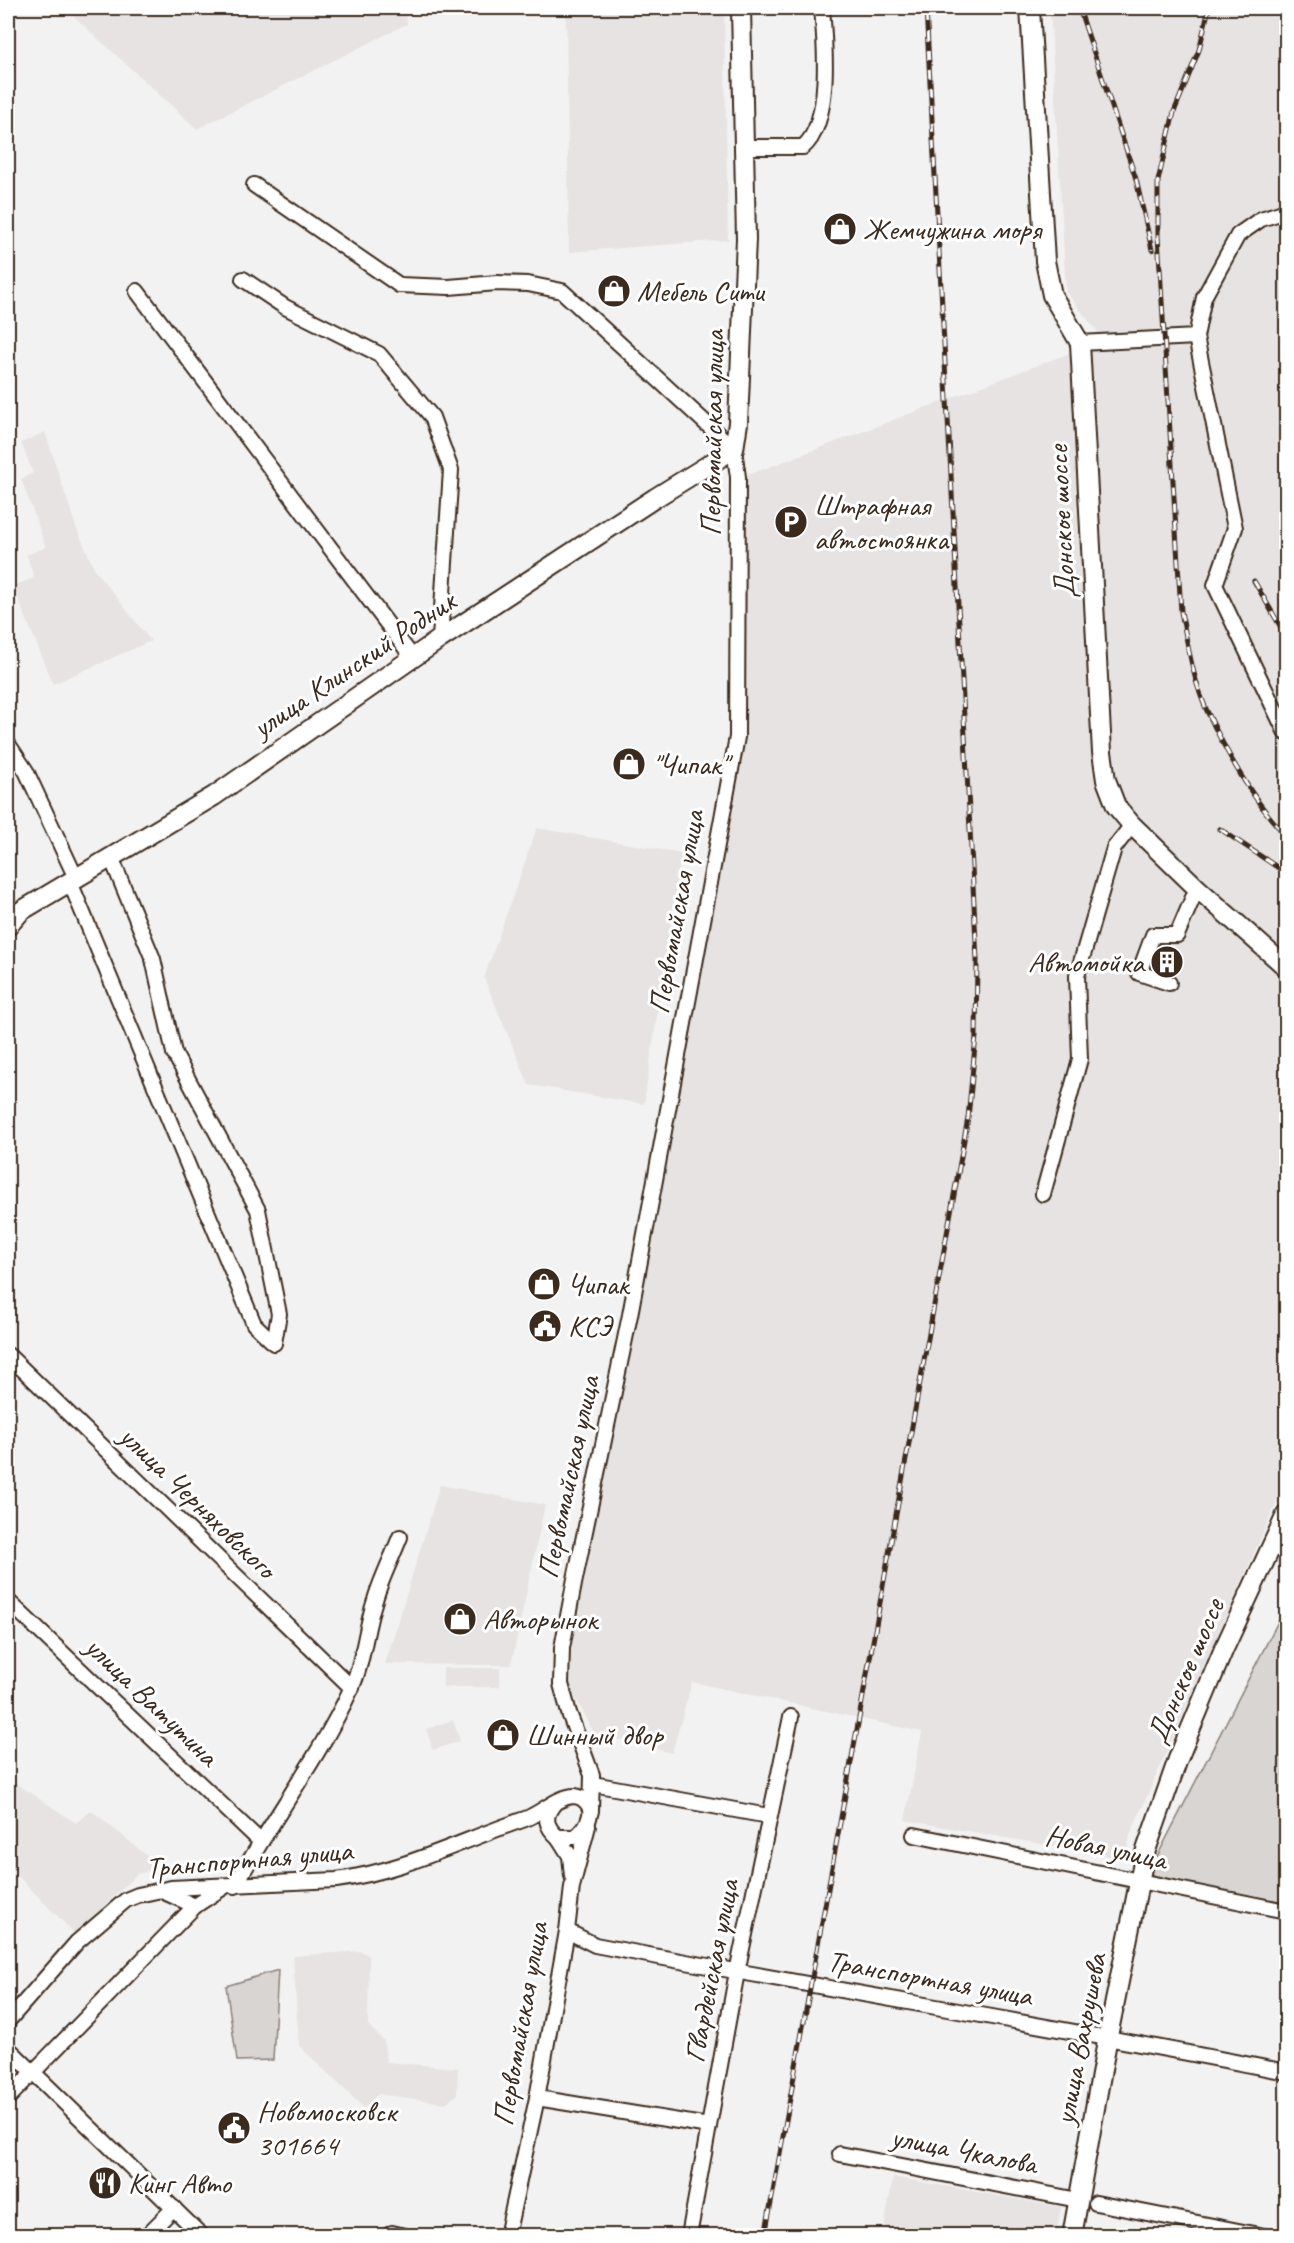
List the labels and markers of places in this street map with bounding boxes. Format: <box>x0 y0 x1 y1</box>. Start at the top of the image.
place label: Жемчужина моря <box>863 210 1044 248</box>
shop icon: Жемчужина моря <box>822 211 858 247</box>
place label: Мебель Сити <box>637 272 766 310</box>
shop icon: Мебель Сити <box>596 273 632 309</box>
place label: Штрафная автостоянка <box>814 486 950 558</box>
parking icon: Штрафная автостоянка <box>773 504 809 540</box>
place label: "Чипак" <box>652 745 734 783</box>
shop icon: "Чипак" <box>611 746 647 782</box>
place label: Автомойка <box>1028 943 1146 981</box>
building icon: Автомойка <box>1149 944 1185 980</box>
place label: Чипак <box>567 1265 631 1303</box>
shop icon: Чипак <box>526 1266 562 1302</box>
place label: КСЭ <box>568 1307 614 1345</box>
public building icon: КСЭ <box>527 1308 563 1344</box>
place label: Авторынок <box>483 1600 599 1638</box>
shop icon: Авторынок <box>442 1601 478 1637</box>
place label: Шинный двор <box>526 1716 664 1754</box>
shop icon: Шинный двор <box>485 1717 521 1753</box>
place label: Новомосковск 301664 <box>257 2092 399 2164</box>
public building icon: Новомосковск 301664 <box>216 2110 252 2146</box>
place label: Кинг Авто <box>128 2164 232 2202</box>
restaurant icon: Кинг Авто <box>87 2165 123 2201</box>

